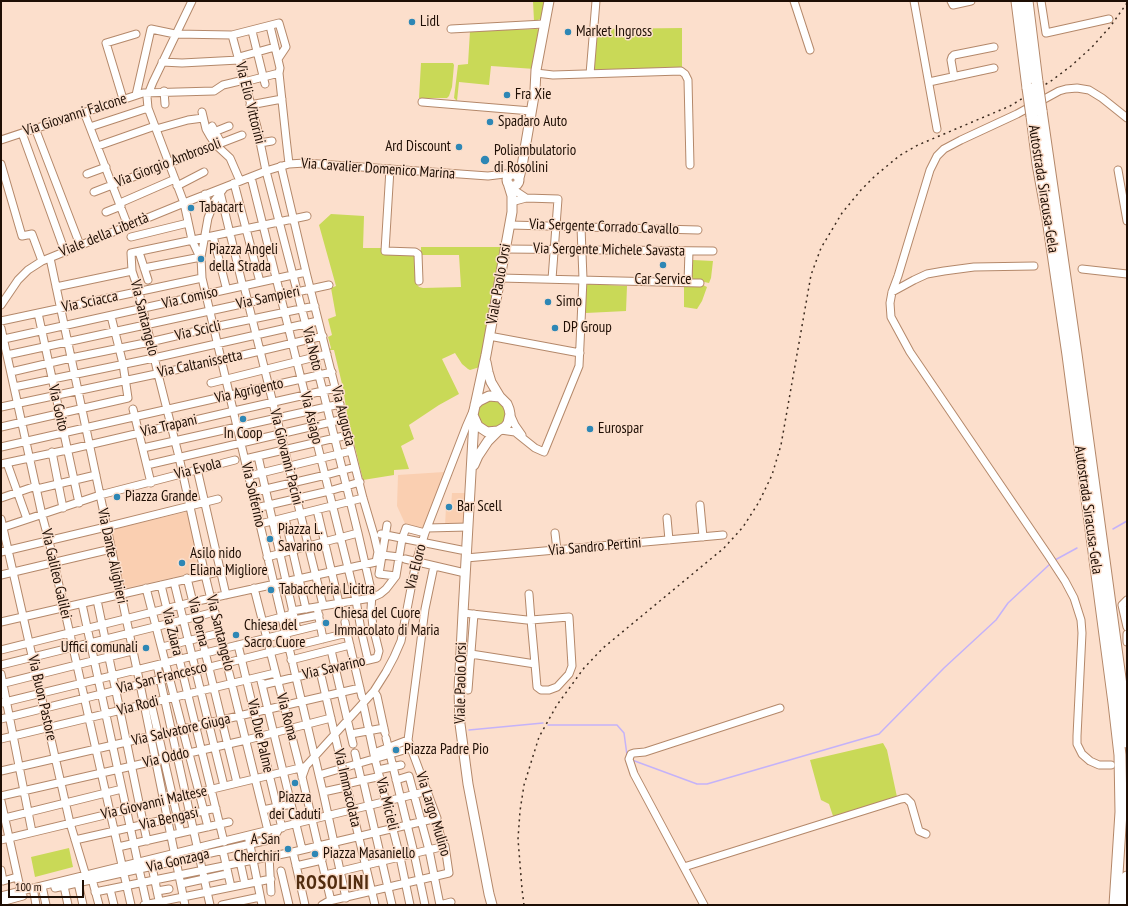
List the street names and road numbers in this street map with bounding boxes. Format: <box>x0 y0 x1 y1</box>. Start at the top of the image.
street label: Via Elio Vittorini <box>231 60 269 146</box>
street label: Via Giovanni Falcone <box>21 90 129 140</box>
street label: Autostrada Siracusa-Gela <box>1024 124 1062 254</box>
street label: Via Giorgio Ambrosoli <box>112 134 224 192</box>
street label: Via Cavalier Domenico Marina <box>300 155 456 183</box>
street label: Viale della Libertà <box>57 209 151 261</box>
street label: Via Sergente Corrado Cavallo <box>529 215 679 239</box>
street label: Via Sergente Michele Savasta <box>533 240 685 260</box>
street label: Viale Paolo Orsi <box>483 242 515 326</box>
street label: Via Santangelo <box>126 278 162 358</box>
street label: Via Sampieri <box>234 282 302 314</box>
street label: Via Comiso <box>160 283 220 313</box>
street label: Via Sciacca <box>60 287 120 317</box>
street label: Via Scicli <box>173 317 223 345</box>
street label: Via Noto <box>298 325 326 373</box>
street label: Via Caltanissetta <box>156 346 244 382</box>
street label: Via Agrigento <box>213 374 285 408</box>
street label: Via Goito <box>44 383 72 433</box>
street label: Via Augusta <box>327 384 359 448</box>
street label: Via Asiago <box>296 390 326 446</box>
street label: Via Giovanni Pacini <box>265 407 307 507</box>
street label: Via Trapani <box>139 411 199 441</box>
street label: Autostrada Siracusa-Gela <box>1070 445 1106 575</box>
street label: Via Evola <box>173 454 223 484</box>
street label: Via Solferino <box>237 461 269 529</box>
street label: Via Dante Alighieri <box>93 507 131 605</box>
street label: Via Galileo Galilei <box>37 527 75 621</box>
street label: Via Sandro Pertini <box>548 534 642 560</box>
street label: Via Eloro <box>402 542 430 592</box>
street label: Via Santangelo <box>202 593 238 673</box>
street label: Via Derna <box>183 595 213 649</box>
street label: Via Zuara <box>157 606 187 658</box>
street label: Viale Paolo Orsi <box>451 642 471 724</box>
street label: Via Savarino <box>301 652 367 684</box>
street label: Via Buon Pastore <box>23 653 61 743</box>
street label: Via San Francesco <box>115 658 209 698</box>
street label: Via Roma <box>272 691 302 743</box>
street label: Via Rodi <box>115 692 161 720</box>
street label: Via Due Palme <box>243 697 277 775</box>
street label: Via Salvatore Giuga <box>130 710 232 750</box>
street label: Via Oddo <box>141 744 191 772</box>
street label: Via Immacolata <box>329 747 365 829</box>
street label: Via Largo Mulino <box>412 770 454 858</box>
street label: Via Micieli <box>372 776 402 832</box>
street label: Via Giovanni Maltese <box>99 782 209 824</box>
street label: Via Bengasi <box>138 803 200 835</box>
street label: Via Gonzaga <box>145 845 211 877</box>

